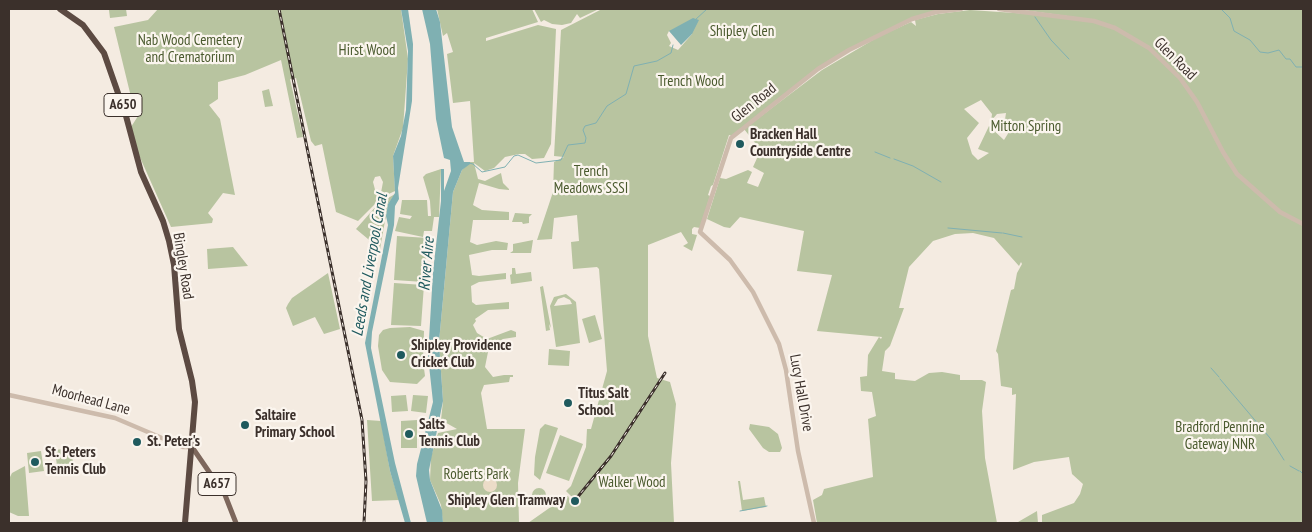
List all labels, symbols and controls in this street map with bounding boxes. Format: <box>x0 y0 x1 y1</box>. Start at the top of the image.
park label: Shipley Glen <box>710 23 774 41</box>
park label: Nab Wood Cemetery and Crematorium <box>138 32 242 67</box>
street label: Glen Road <box>1150 34 1200 84</box>
park label: Hirst Wood <box>339 42 395 60</box>
park label: Trench Wood <box>658 73 724 91</box>
street label: Glen Road <box>728 80 780 126</box>
road number: A650 <box>104 94 142 116</box>
park label: Mitton Spring <box>991 118 1061 136</box>
place label: Bracken Hall Countryside Centre <box>750 126 851 161</box>
marker: Bracken Hall Countryside Centre <box>734 138 746 150</box>
park label: Trench Meadows SSSI <box>554 163 628 198</box>
water label: Leeds and Liverpool Canal <box>348 192 392 338</box>
street label: Bingley Road <box>169 231 197 301</box>
water label: River Aire <box>415 236 439 292</box>
place label: Shipley Providence Cricket Club <box>411 337 512 372</box>
marker: Shipley Providence Cricket Club <box>395 349 407 361</box>
street label: Lucy Hall Drive <box>785 353 817 433</box>
street label: Moorhead Lane <box>50 381 132 419</box>
place label: Titus Salt School <box>578 385 629 420</box>
marker: Titus Salt School <box>562 397 574 409</box>
place label: Saltaire Primary School <box>255 407 335 442</box>
place label: Salts Tennis Club <box>419 416 480 451</box>
marker: Saltaire Primary School <box>239 419 251 431</box>
park label: Bradford Pennine Gateway NNR <box>1175 419 1265 454</box>
marker: Salts Tennis Club <box>403 428 415 440</box>
place label: St. Peter's <box>147 433 200 451</box>
marker: St. Peter's <box>131 436 143 448</box>
place label: St. Peters Tennis Club <box>45 444 106 479</box>
marker: St. Peters Tennis Club <box>29 456 41 468</box>
park label: Roberts Park <box>444 466 508 484</box>
road number: A657 <box>198 472 236 496</box>
park label: Walker Wood <box>598 474 666 492</box>
place label: Shipley Glen Tramway <box>448 492 565 510</box>
marker: Shipley Glen Tramway <box>569 495 581 507</box>

